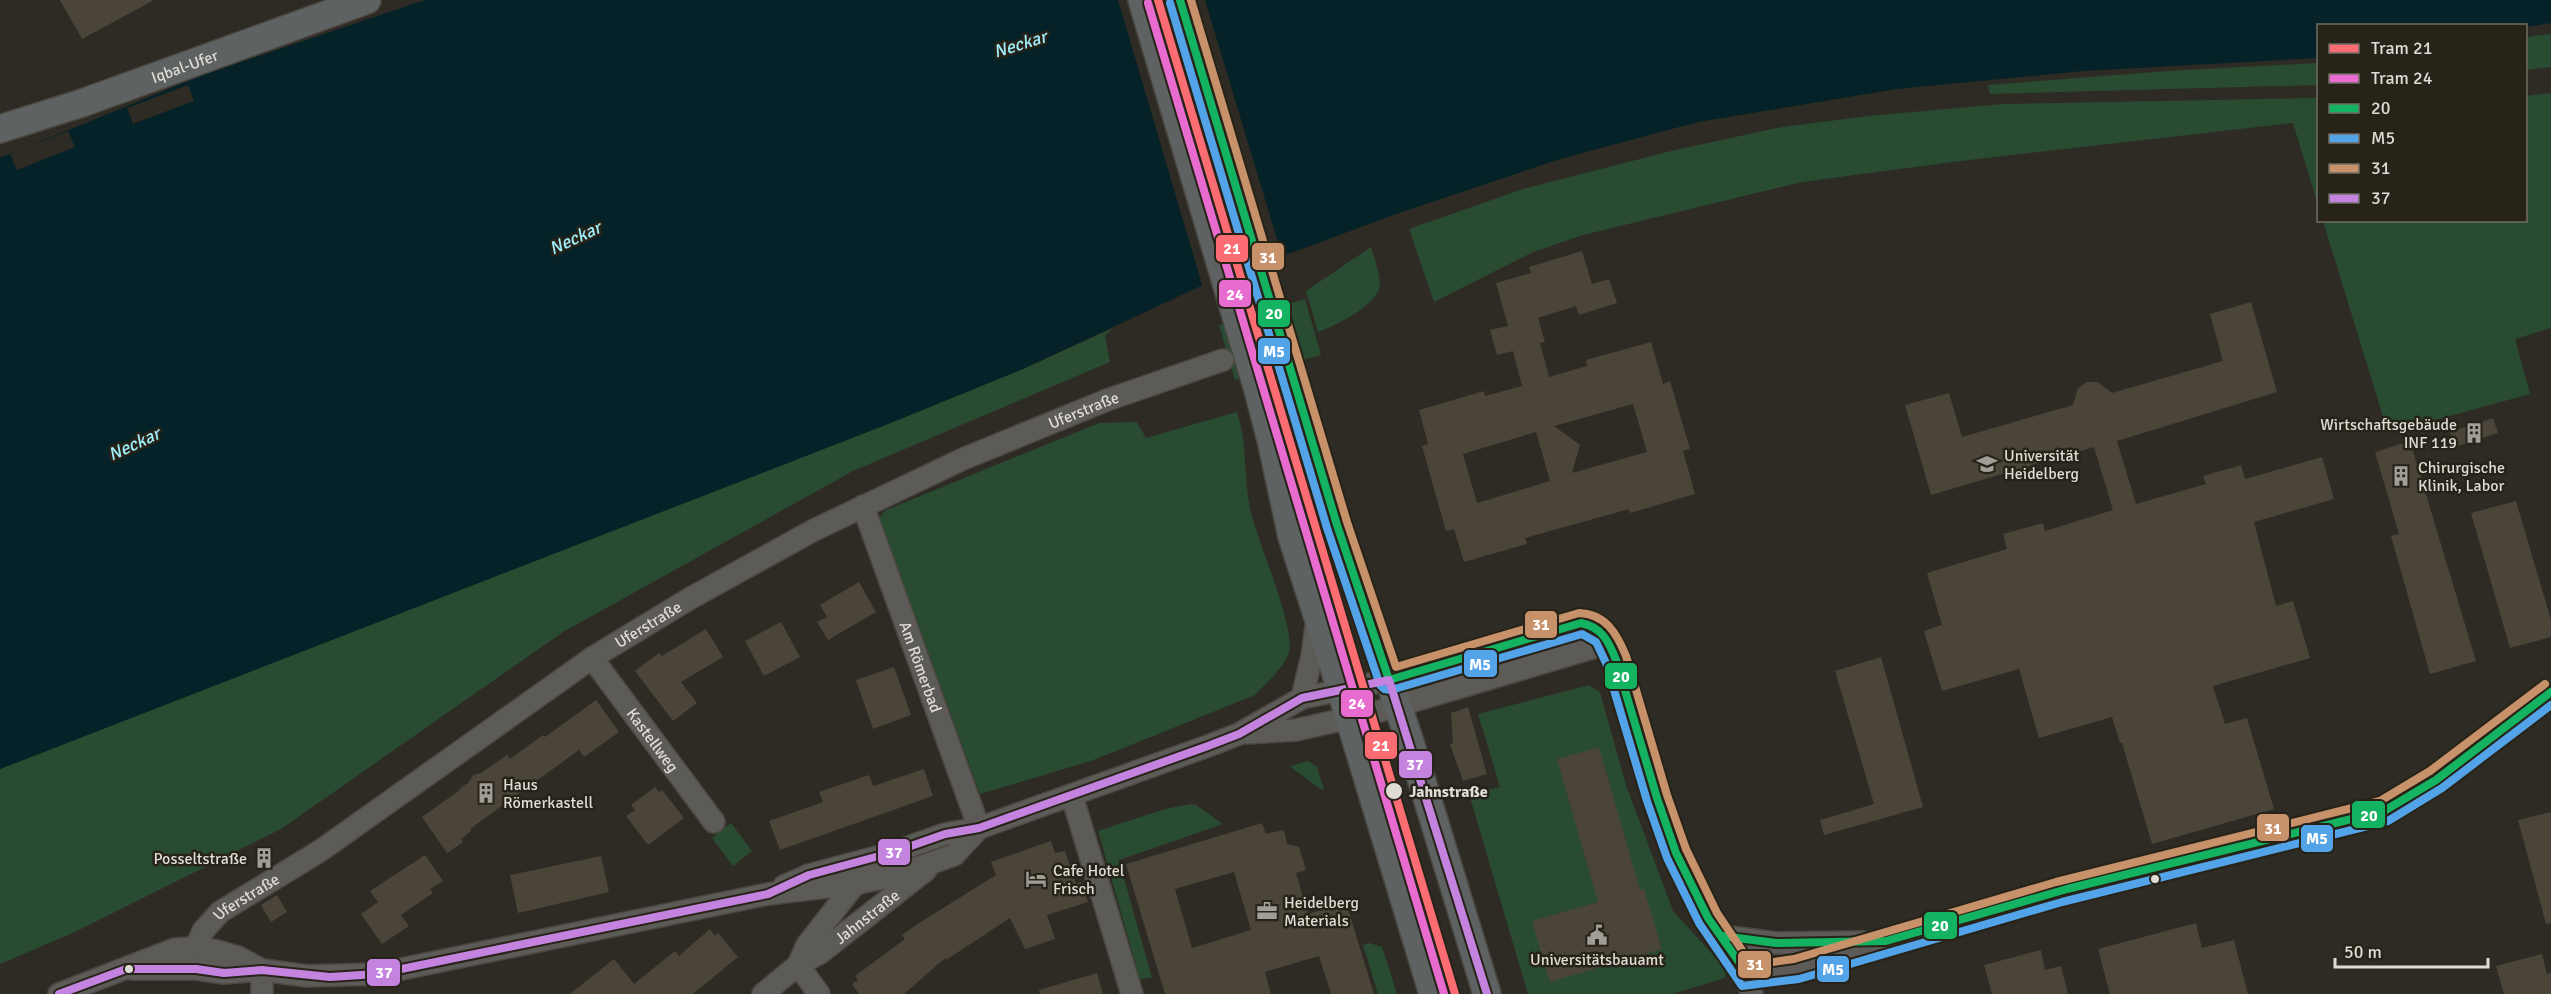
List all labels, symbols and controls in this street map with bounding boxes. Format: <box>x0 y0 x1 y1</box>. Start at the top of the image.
legend <box>2317 24 2527 222</box>
water label: Neckar <box>991 25 1052 62</box>
text: Tram 21 <box>2371 37 2432 59</box>
street label: Iqbal-Ufer <box>149 46 221 88</box>
text: Tram 24 <box>2371 67 2433 89</box>
text: 20 <box>2371 97 2390 119</box>
text: M5 <box>2371 127 2395 149</box>
text: 31 <box>2371 157 2390 179</box>
text: 37 <box>2371 187 2390 209</box>
water label: Neckar <box>546 216 606 259</box>
line badge: 21 <box>1215 234 1249 263</box>
text: 21 <box>1223 239 1241 259</box>
line badge: 31 <box>1251 242 1285 271</box>
text: 31 <box>1259 248 1277 268</box>
line badge: 24 <box>1218 279 1252 308</box>
text: 24 <box>1226 285 1244 305</box>
line badge: 20 <box>1257 299 1291 328</box>
text: 20 <box>1265 304 1283 324</box>
line badge: M5 <box>1257 337 1291 365</box>
text: M5 <box>1263 342 1285 362</box>
street label: Uferstraße <box>1046 388 1122 434</box>
place label: Wirtschaftsgebäude INF 119 <box>2320 415 2457 453</box>
building icon: Wirtschaftsgebäude INF 119 <box>2462 421 2486 445</box>
water label: Neckar <box>105 422 165 465</box>
place label: Universität Heidelberg <box>2004 446 2079 484</box>
school or university icon: Universität Heidelberg <box>1975 452 1999 476</box>
place label: Chirurgische Klinik, Labor <box>2418 458 2505 496</box>
building icon: Chirurgische Klinik, Labor <box>2389 464 2413 488</box>
street label: Uferstraße <box>611 597 685 653</box>
line badge: 31 <box>1524 610 1558 639</box>
text: 31 <box>1532 615 1550 635</box>
street label: Am Römerbad <box>894 619 946 716</box>
line badge: M5 <box>1463 649 1498 678</box>
text: M5 <box>1469 655 1491 675</box>
line badge: 20 <box>1604 662 1638 690</box>
text: 20 <box>1612 667 1630 687</box>
line badge: 24 <box>1340 689 1374 718</box>
text: 24 <box>1348 694 1366 714</box>
street label: Kastellweg <box>622 704 683 777</box>
line badge: 21 <box>1364 731 1398 760</box>
text: 21 <box>1372 736 1390 756</box>
line badge: 37 <box>1398 750 1433 779</box>
text: 37 <box>1406 755 1424 775</box>
place label: Haus Römerkastell <box>503 775 593 813</box>
building icon: Haus Römerkastell <box>474 781 498 805</box>
marker: Jahnstraße <box>1384 781 1404 801</box>
place label: Jahnstraße <box>1409 782 1488 802</box>
line badge: 20 <box>2351 800 2386 829</box>
text: 20 <box>2360 806 2378 826</box>
line badge: 31 <box>2256 813 2290 842</box>
text: 31 <box>2264 819 2282 839</box>
line badge: M5 <box>2300 824 2334 853</box>
text: M5 <box>2306 829 2328 849</box>
line badge: 37 <box>877 838 911 866</box>
text: 37 <box>885 843 903 863</box>
building icon: Posseltstraße <box>252 846 276 870</box>
place label: Posseltstraße <box>153 849 247 869</box>
place label: Cafe Hotel Frisch <box>1053 861 1125 899</box>
hotel icon: Cafe Hotel Frisch <box>1024 867 1048 891</box>
street label: Uferstraße <box>209 869 283 925</box>
unlabelled marker <box>2149 873 2161 885</box>
street label: Jahnstraße <box>831 886 904 949</box>
place label: Heidelberg Materials <box>1284 893 1359 931</box>
office icon: Heidelberg Materials <box>1255 899 1279 923</box>
line badge: 20 <box>1923 911 1958 940</box>
text: 20 <box>1931 916 1949 936</box>
public building icon: Universitätsbauamt <box>1585 923 1609 947</box>
scale bar <box>2335 931 2488 969</box>
text: 50 m <box>2344 941 2382 963</box>
place label: Universitätsbauamt <box>1530 950 1664 970</box>
line badge: 31 <box>1737 950 1772 979</box>
text: 31 <box>1746 955 1764 975</box>
line badge: M5 <box>1816 955 1850 983</box>
line badge: 37 <box>366 958 401 987</box>
text: M5 <box>1822 960 1844 980</box>
unlabelled marker <box>123 963 135 975</box>
text: 37 <box>375 963 393 983</box>

